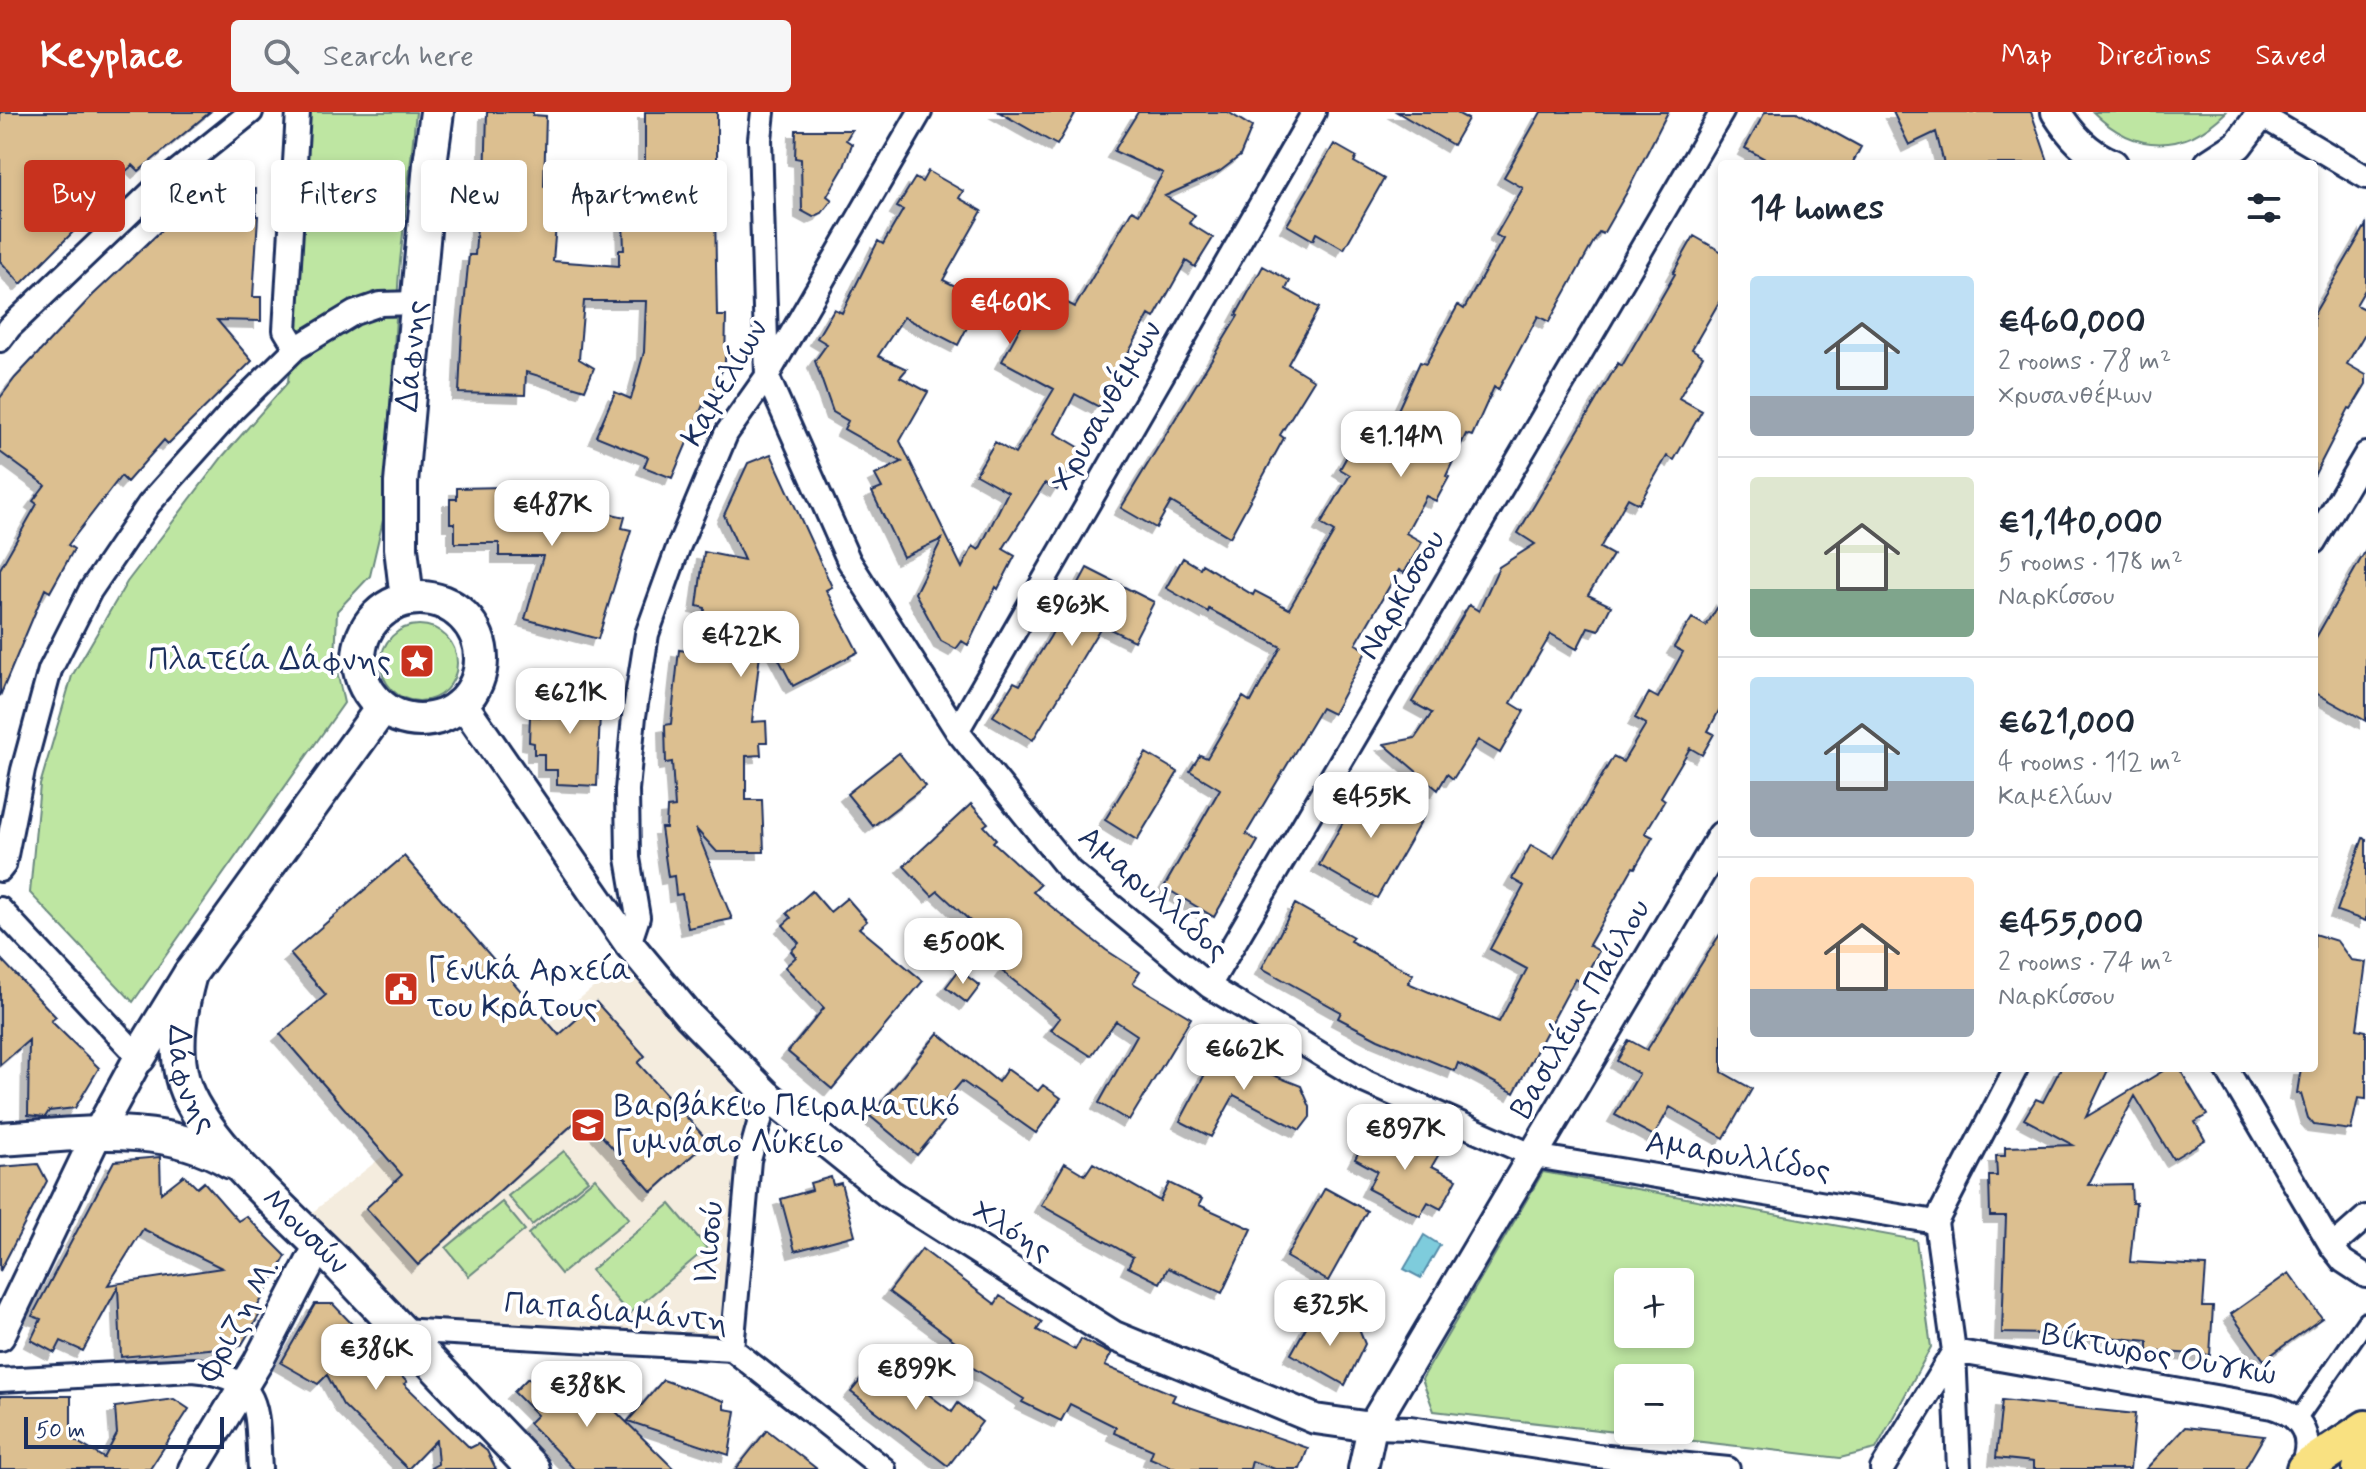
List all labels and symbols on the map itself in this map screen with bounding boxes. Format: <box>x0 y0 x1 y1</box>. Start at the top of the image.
pin: €460K <box>954 278 1066 346</box>
street label: Δάφνης <box>387 298 439 413</box>
street label: Καμελίων <box>672 312 778 454</box>
street label: Χρυσανθέμων <box>1040 313 1173 499</box>
pin: €1.14M <box>1336 411 1466 479</box>
pin: €487K <box>496 480 608 548</box>
street label: Ναρκίσσου <box>1348 522 1456 668</box>
pin: €963K <box>1016 580 1128 648</box>
pin: €422K <box>685 611 797 679</box>
place label: Πλατεία Δάφνης <box>148 640 391 682</box>
place icon: Πλατεία Δάφνης <box>398 642 436 680</box>
pin: €621K <box>514 668 626 736</box>
pin: €455K <box>1315 772 1427 840</box>
street label: Αμαρυλλίδος <box>1069 817 1237 971</box>
street label: Βασιλέως Παύλου <box>1500 891 1661 1127</box>
pin: €500K <box>907 918 1019 986</box>
place label: Γενικά Αρχεία του Κράτους <box>426 950 632 1029</box>
public building icon: Γενικά Αρχεία του Κράτους <box>382 970 420 1008</box>
street label: Δάφνης <box>157 1024 226 1142</box>
pin: €662K <box>1188 1024 1300 1092</box>
place label: Βαρβάκειο Πειραματικό Γυμνάσιο Λύκειο <box>614 1086 960 1165</box>
pin: €897K <box>1349 1104 1461 1172</box>
school or university icon: Βαρβάκειο Πειραματικό Γυμνάσιο Λύκειο <box>569 1106 607 1144</box>
street label: Αμαρυλλίδος <box>1642 1122 1834 1192</box>
street label: Μουσών <box>252 1179 359 1284</box>
street label: Χλόης <box>964 1190 1060 1272</box>
street label: Ιλισού <box>685 1198 735 1286</box>
street label: Φριζη Μ. <box>187 1251 290 1390</box>
pin: €325K <box>1274 1280 1386 1348</box>
street label: Παπαδιαμάντη <box>502 1282 730 1344</box>
street label: Βίκτωρος Ουγκώ <box>2039 1314 2279 1396</box>
pin: €386K <box>320 1324 432 1392</box>
pin: €899K <box>860 1344 972 1412</box>
pin: €388K <box>531 1361 643 1429</box>
scale bar <box>24 1413 224 1449</box>

